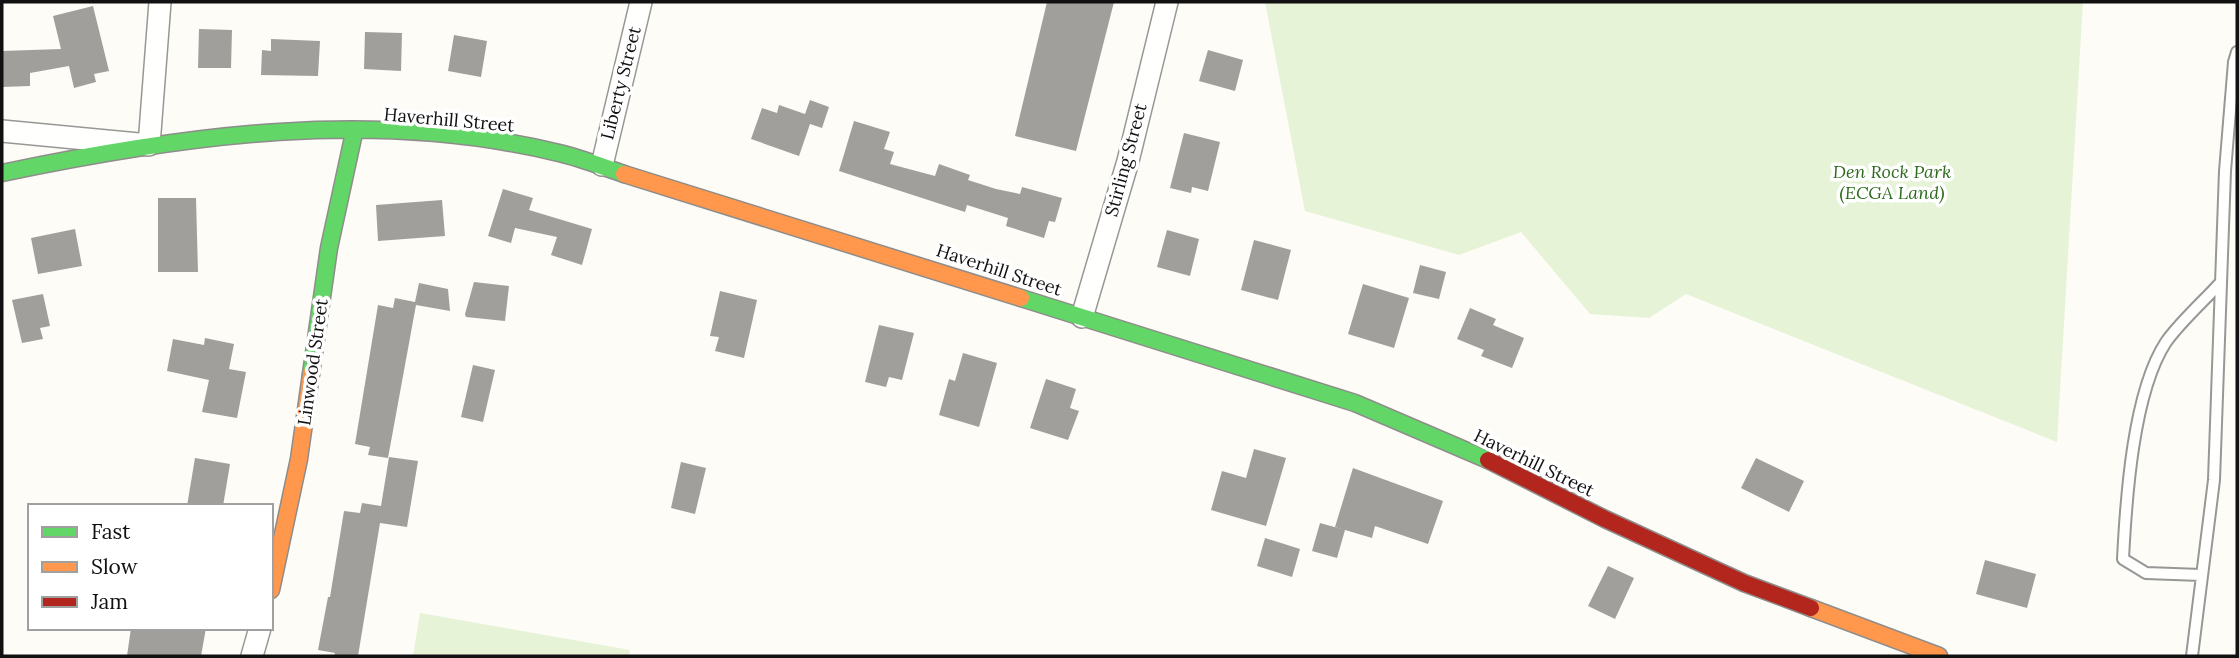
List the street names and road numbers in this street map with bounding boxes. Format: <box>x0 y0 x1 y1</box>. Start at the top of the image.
street label: Liberty Street <box>595 24 646 142</box>
street label: Stirling Street <box>1099 101 1152 219</box>
street label: Haverhill Street <box>383 102 515 137</box>
street label: Haverhill Street <box>933 238 1065 301</box>
street label: Linwood Street <box>292 297 333 427</box>
street label: Haverhill Street <box>1470 424 1598 502</box>

